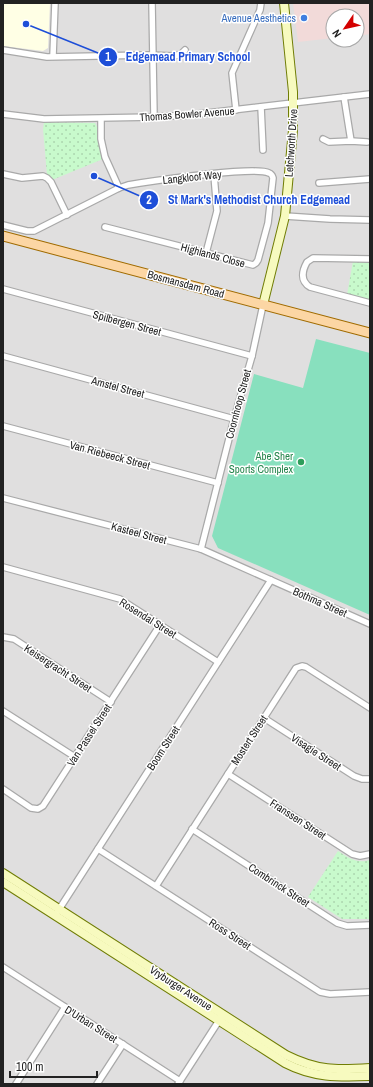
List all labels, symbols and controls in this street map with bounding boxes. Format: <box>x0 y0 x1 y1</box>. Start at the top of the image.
north arrow <box>325 8 365 48</box>
place label: Avenue Aesthetics <box>220 11 296 25</box>
marker: Avenue Aesthetics <box>299 13 309 23</box>
text: N <box>329 27 344 40</box>
callout: Edgemead Primary School <box>98 45 259 69</box>
text: 1 <box>105 49 111 65</box>
text: Edgemead Primary School <box>126 49 251 65</box>
street label: Thomas Bowler Avenue <box>139 104 235 124</box>
street label: Letchworth Drive <box>282 109 300 177</box>
street label: Langkloof Way <box>162 167 223 187</box>
callout: St Mark's Methodist Church Edgemead <box>139 188 358 212</box>
text: 2 <box>146 192 152 208</box>
text: St Mark's Methodist Church Edgemead <box>168 192 350 208</box>
street label: Highlands Close <box>179 240 247 270</box>
street label: Bosmansdam Road <box>146 267 226 301</box>
street label: Spilbergen Street <box>91 307 163 339</box>
street label: Coornhoop Street <box>222 367 254 440</box>
street label: Amstel Street <box>89 373 146 401</box>
street label: Van Riebeeck Street <box>68 438 152 473</box>
place label: Abe Sher Sports Complex <box>229 449 293 476</box>
marker: Abe Sher Sports Complex <box>296 457 306 467</box>
street label: Kasteel Street <box>110 519 169 547</box>
street label: Bothma Street <box>291 584 350 620</box>
street label: Rosendal Street <box>117 595 180 641</box>
street label: Keisergracht Street <box>22 641 95 695</box>
street label: Van Passel Street <box>64 701 115 769</box>
street label: Mostert Street <box>228 712 271 768</box>
street label: Boom Street <box>143 723 183 773</box>
street label: Visagie Street <box>288 731 344 774</box>
street label: Franssen Street <box>267 796 329 843</box>
street label: Combrinck Street <box>246 860 313 910</box>
street label: Ross Street <box>206 915 254 953</box>
street label: Vryburger Avenue <box>147 963 215 1013</box>
street label: D'Urban Street <box>62 1002 120 1046</box>
scale bar <box>10 1053 97 1079</box>
text: 100 m <box>16 1059 43 1075</box>

